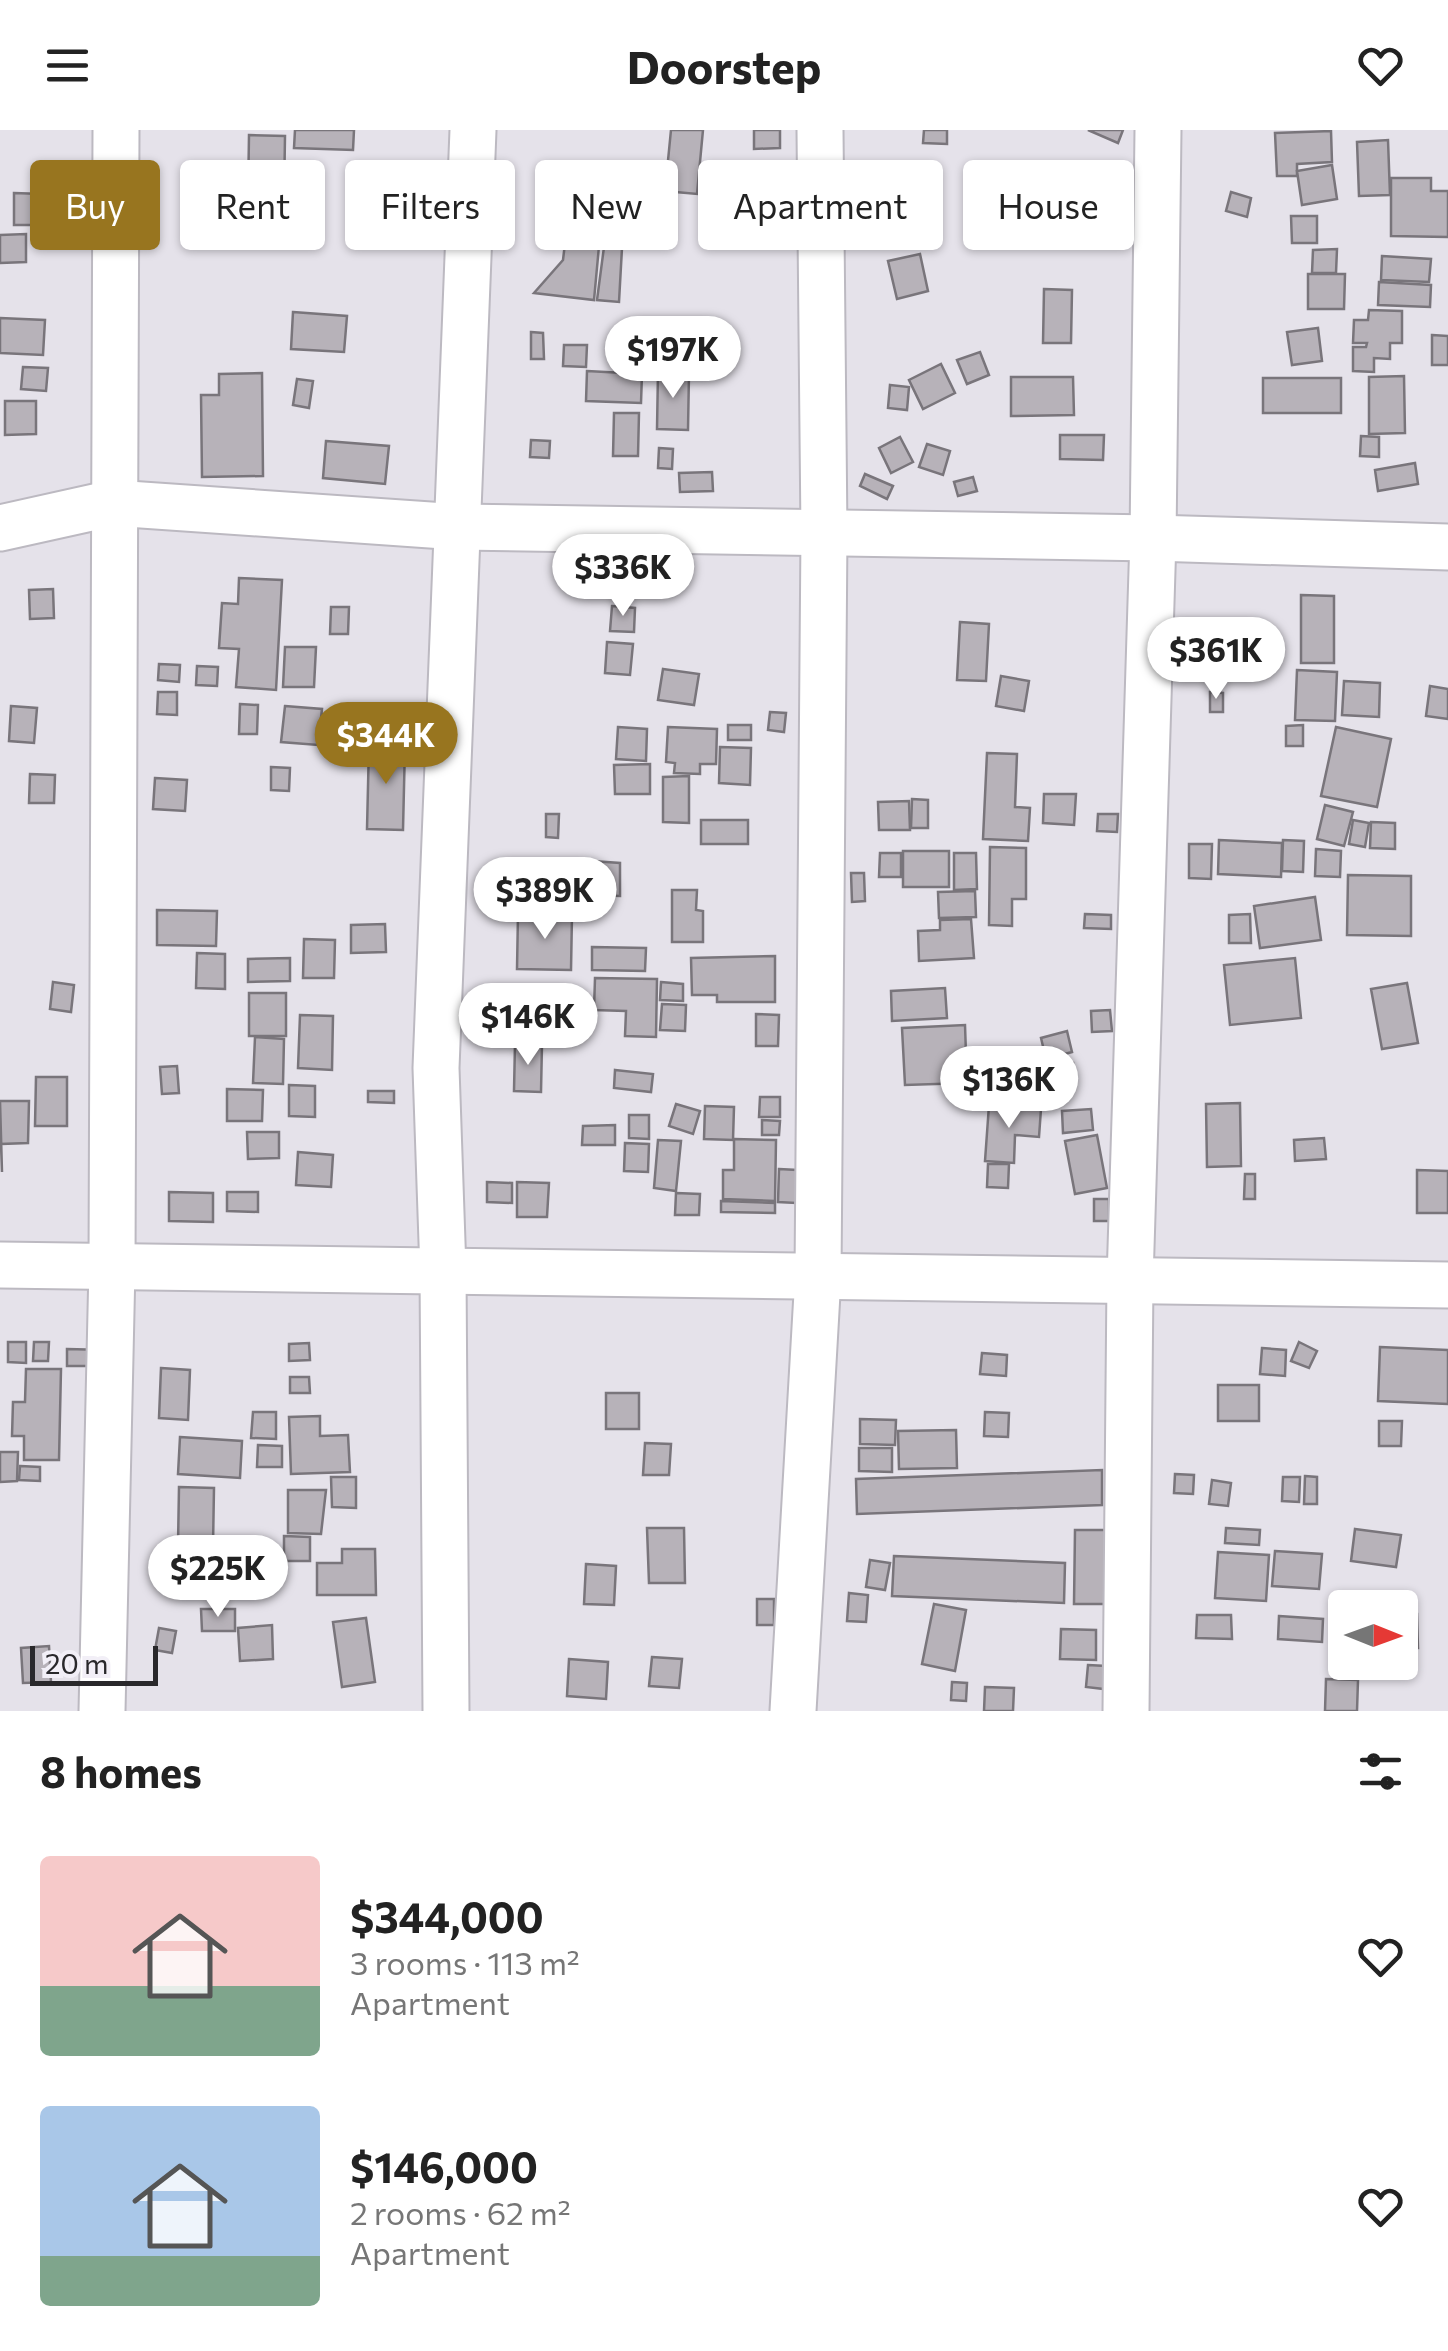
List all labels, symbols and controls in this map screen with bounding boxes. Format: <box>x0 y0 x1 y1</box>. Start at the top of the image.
icon: menu <box>40 38 95 93</box>
text: Doorstep <box>627 38 821 93</box>
icon: heart <box>1353 38 1408 93</box>
chip: Buy <box>30 160 160 250</box>
chip: Rent <box>180 160 325 250</box>
chip: Filters <box>345 160 515 250</box>
chip: New <box>535 160 678 250</box>
chip: Apartment <box>698 160 943 250</box>
chip: House <box>963 160 1134 250</box>
pin: $197K <box>603 316 743 401</box>
text: $197K <box>627 328 719 368</box>
pin: $336K <box>553 534 693 619</box>
text: $336K <box>574 546 672 586</box>
pin: $361K <box>1146 617 1286 702</box>
text: $361K <box>1169 629 1263 669</box>
pin: $344K <box>316 702 456 787</box>
text: $344K <box>337 714 435 754</box>
pin: $389K <box>475 857 615 942</box>
text: $389K <box>496 869 594 909</box>
pin: $146K <box>458 983 598 1068</box>
text: $146K <box>481 995 575 1035</box>
pin: $136K <box>939 1046 1079 1131</box>
text: $136K <box>962 1058 1056 1098</box>
pin: $225K <box>148 1535 288 1620</box>
text: $225K <box>170 1547 266 1587</box>
north arrow <box>1328 1590 1418 1680</box>
map controls <box>1328 1590 1418 1680</box>
scale bar <box>30 1641 158 1686</box>
text: 20 m <box>45 1646 109 1680</box>
icon: filters <box>1353 1744 1408 1799</box>
text: 8 homes <box>40 1745 202 1797</box>
text: $344,000 <box>350 1890 544 1942</box>
icon: home <box>120 1896 240 2016</box>
icon: heart <box>1353 1929 1408 1984</box>
text: 3 rooms · 113 m² <box>350 1942 580 1982</box>
text: Apartment <box>350 1982 510 2022</box>
text: $146,000 <box>350 2140 538 2192</box>
icon: home <box>120 2146 240 2266</box>
icon: heart <box>1353 2179 1408 2234</box>
text: 2 rooms · 62 m² <box>350 2192 571 2232</box>
text: Apartment <box>350 2232 510 2272</box>

